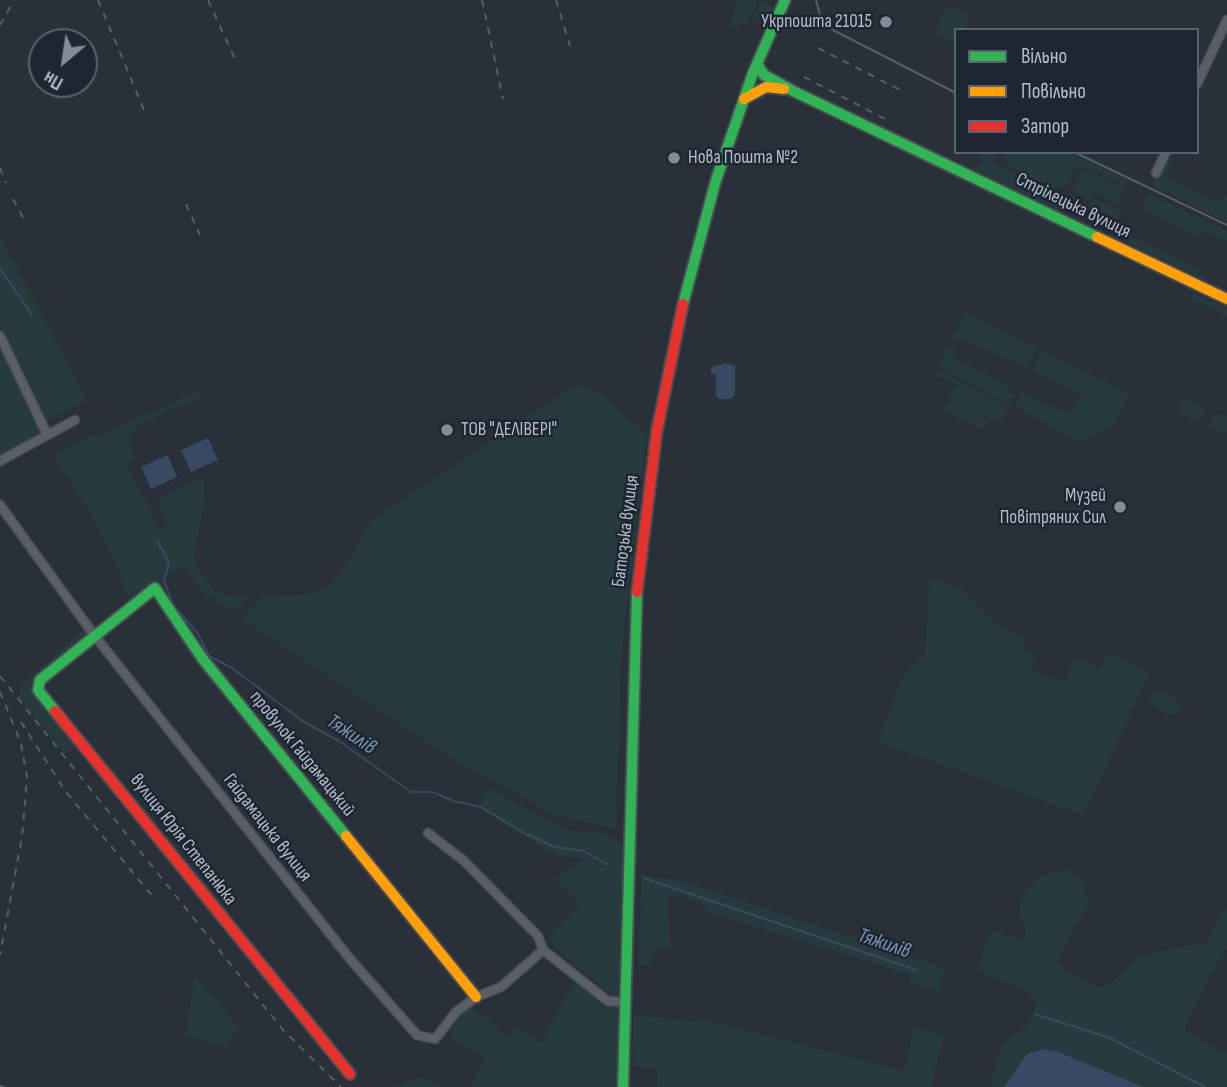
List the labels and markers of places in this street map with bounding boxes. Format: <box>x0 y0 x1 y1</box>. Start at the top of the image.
place label: Укрпошта 21015 <box>761 11 872 33</box>
marker: Укрпошта 21015 <box>878 14 894 30</box>
place label: Нова Пошта №2 <box>688 147 798 169</box>
marker: Нова Пошта №2 <box>666 150 682 166</box>
place label: ТОВ "ДЕЛІВЕРІ" <box>461 419 557 441</box>
marker: ТОВ "ДЕЛІВЕРІ" <box>439 422 455 438</box>
place label: Музей Повітряних Сил <box>1000 485 1106 529</box>
marker: Музей Повітряних Сил <box>1112 499 1128 515</box>

